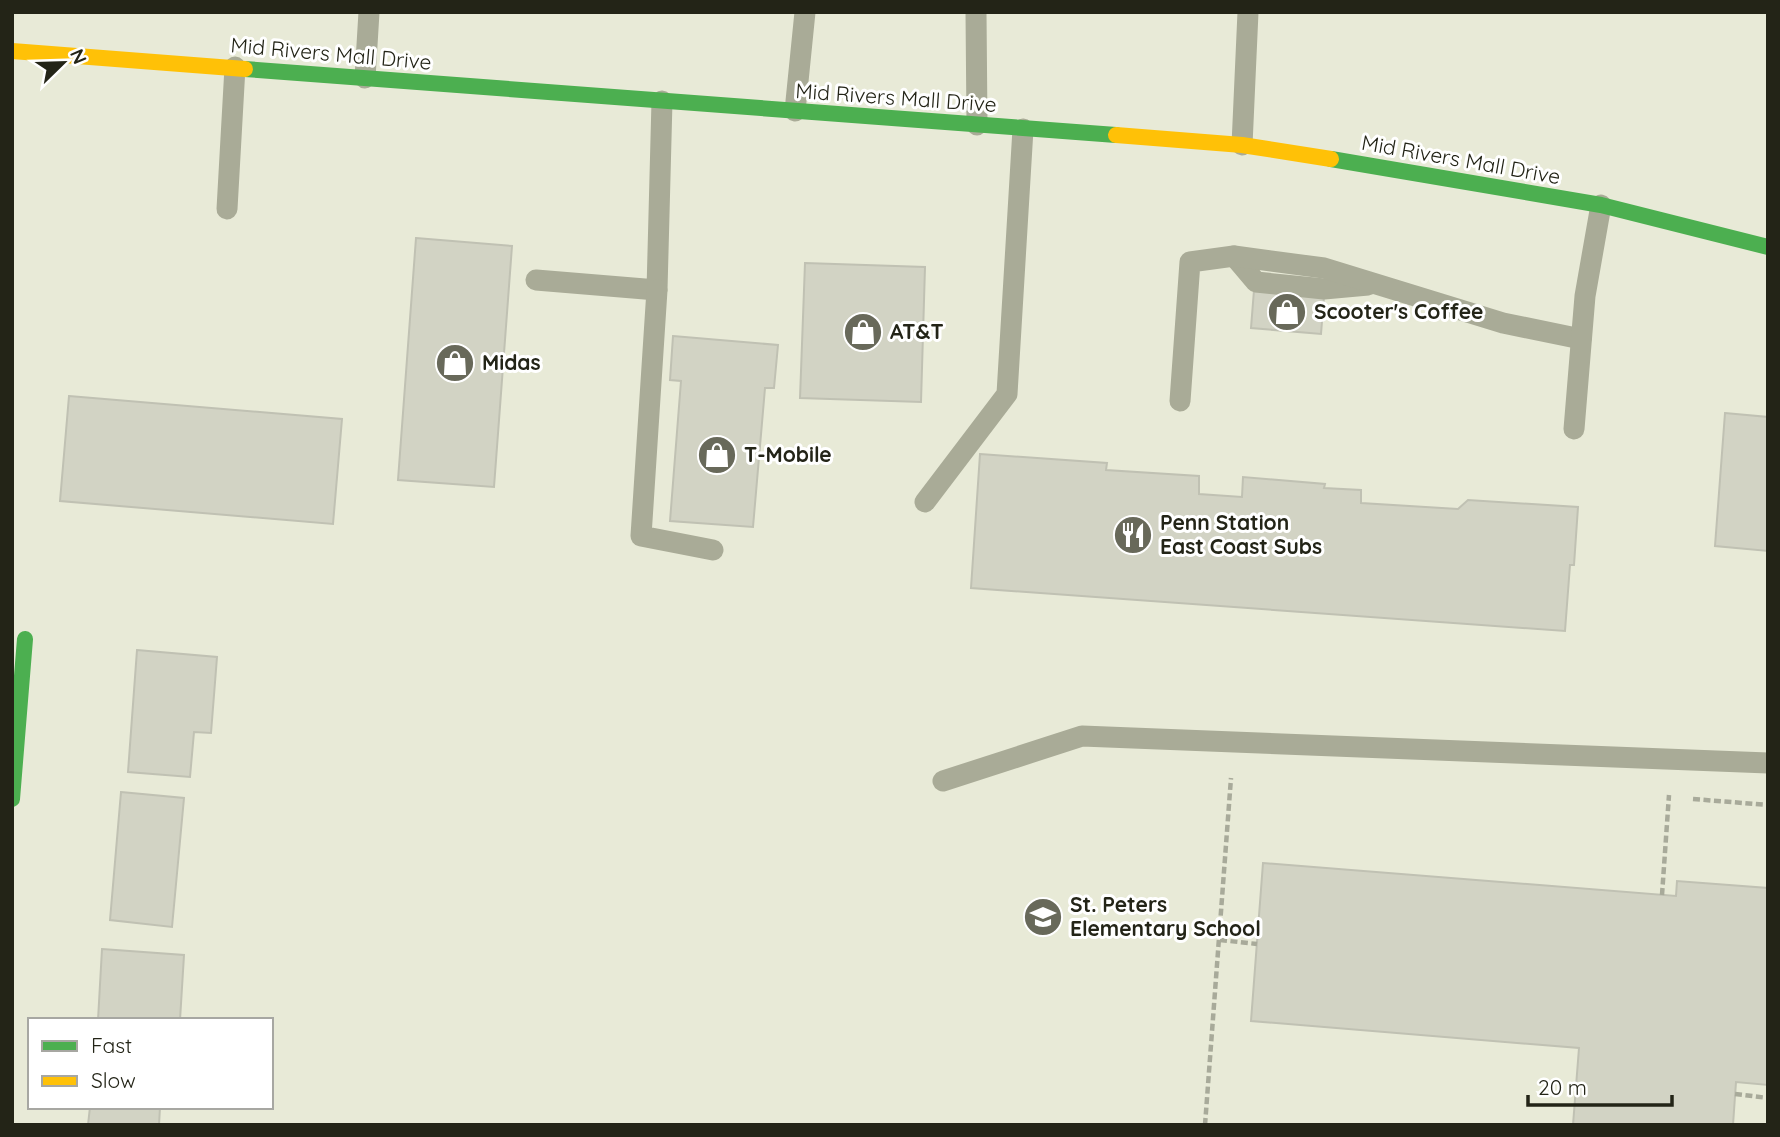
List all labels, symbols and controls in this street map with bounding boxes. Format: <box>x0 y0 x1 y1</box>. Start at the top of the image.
north arrow <box>28 28 98 98</box>
street label: Mid Rivers Mall Drive <box>230 31 433 75</box>
text: N <box>65 45 92 67</box>
street label: Mid Rivers Mall Drive <box>795 77 997 117</box>
street label: Mid Rivers Mall Drive <box>1360 129 1563 189</box>
shop icon: Scooter's Coffee <box>1266 291 1308 333</box>
place label: Scooter's Coffee <box>1314 298 1484 324</box>
shop icon: AT&T <box>842 311 884 353</box>
place label: AT&T <box>890 318 944 344</box>
shop icon: Midas <box>434 342 476 384</box>
place label: Midas <box>482 349 541 375</box>
shop icon: T-Mobile <box>696 434 738 476</box>
place label: T-Mobile <box>744 441 832 467</box>
place label: Penn Station East Coast Subs <box>1160 509 1322 559</box>
restaurant icon: Penn Station East Coast Subs <box>1112 514 1154 556</box>
place label: St. Peters Elementary School <box>1070 891 1261 941</box>
school or university icon: St. Peters Elementary School <box>1022 896 1064 938</box>
legend <box>28 1018 273 1109</box>
text: Fast <box>91 1032 132 1058</box>
scale bar <box>1528 1064 1672 1108</box>
text: Slow <box>91 1067 136 1093</box>
text: 20 m <box>1538 1074 1587 1100</box>

